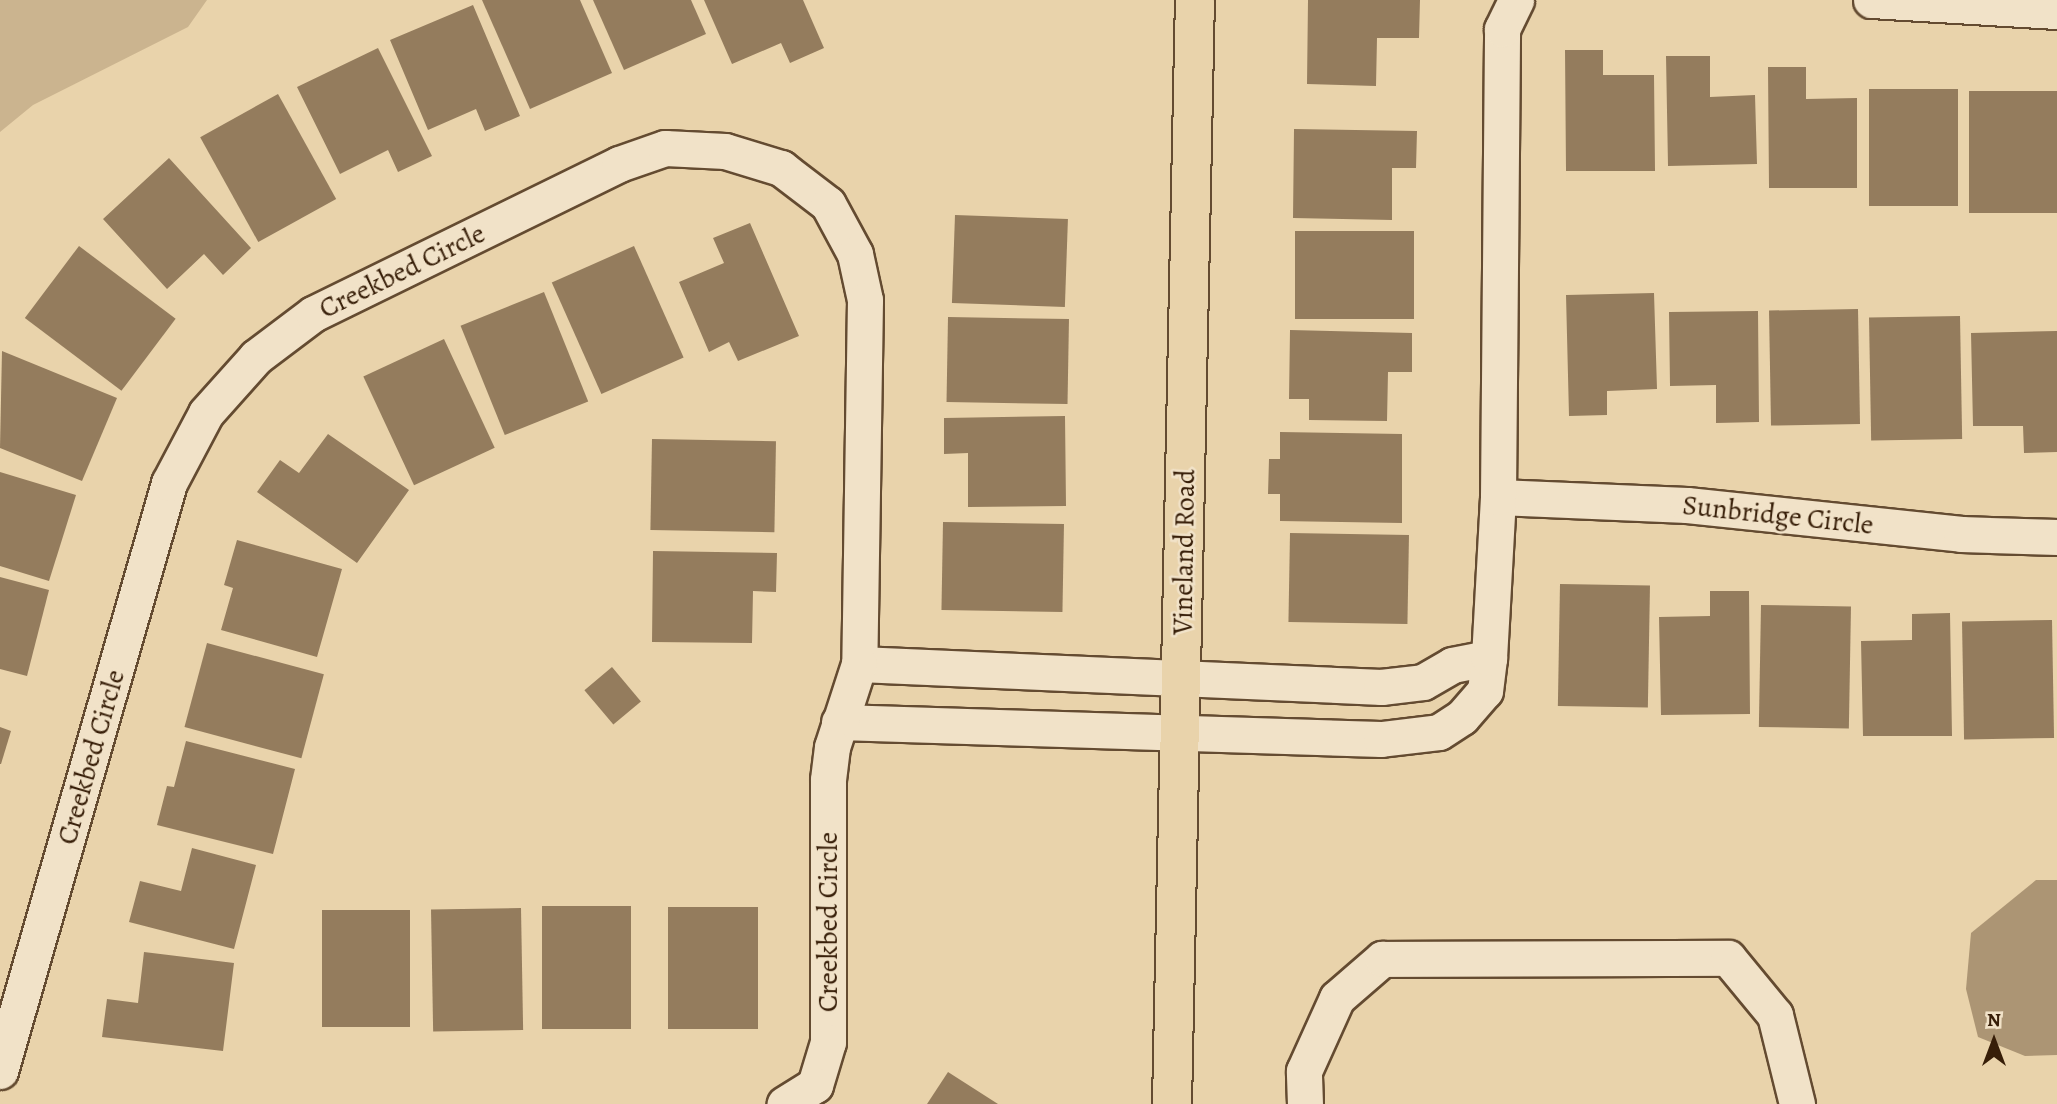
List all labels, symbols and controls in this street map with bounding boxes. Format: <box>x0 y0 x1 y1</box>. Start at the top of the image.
street label: Creekbed Circle <box>314 216 490 326</box>
street label: Vineland Road <box>1166 469 1202 635</box>
street label: Sunbridge Circle <box>1681 488 1875 542</box>
street label: Creekbed Circle <box>50 666 132 848</box>
street label: Creekbed Circle <box>811 832 845 1012</box>
north arrow <box>1959 1006 2029 1076</box>
text: N <box>1987 1007 2001 1033</box>

